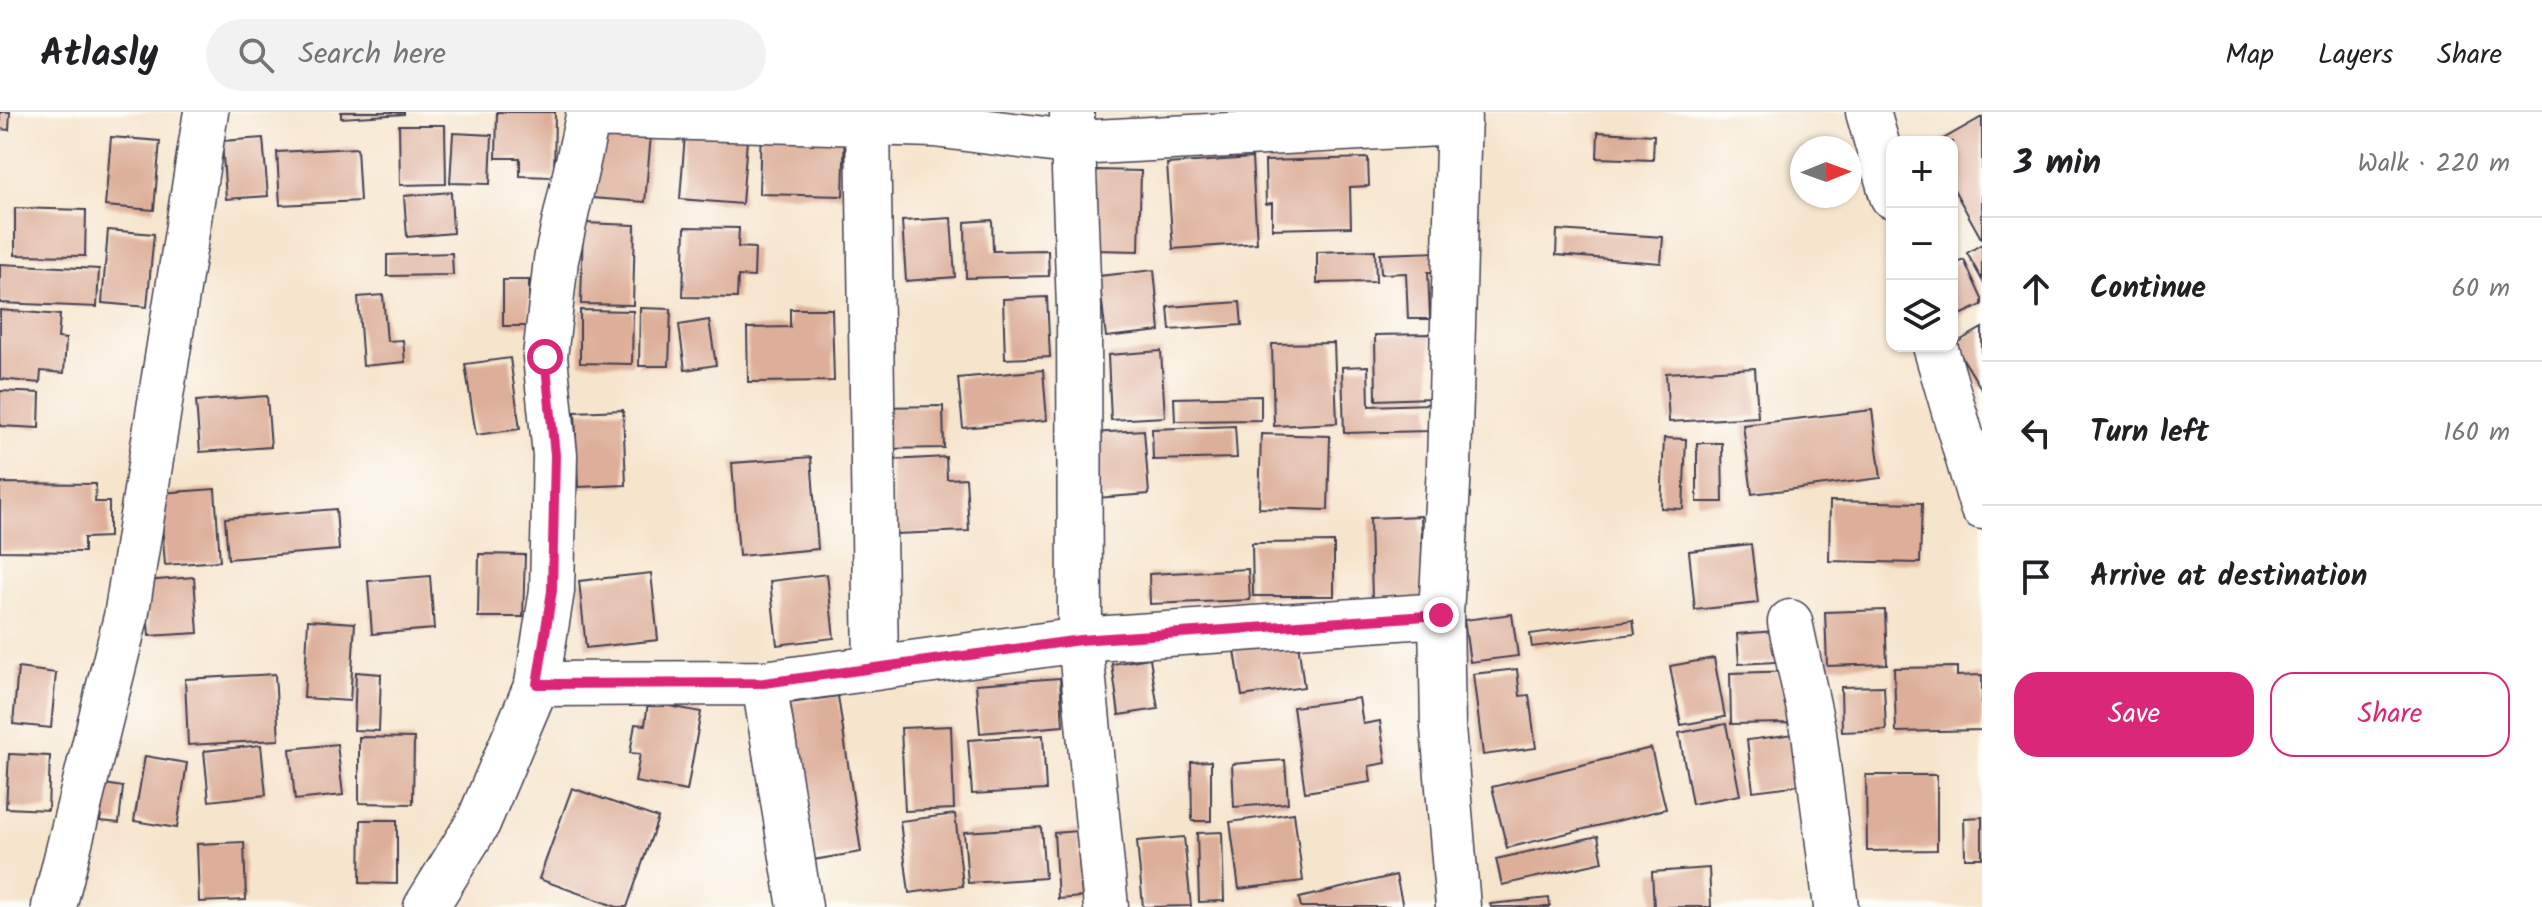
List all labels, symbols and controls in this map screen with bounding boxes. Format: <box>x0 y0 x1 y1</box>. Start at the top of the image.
search box <box>206 19 766 91</box>
text: Atlasly <box>40 25 158 85</box>
text: Search here <box>298 31 446 79</box>
icon: search <box>234 33 278 77</box>
text: Map <box>2225 33 2274 78</box>
text: Layers <box>2318 33 2393 78</box>
text: Share <box>2437 33 2502 78</box>
north arrow <box>1790 136 1862 208</box>
map controls <box>1886 136 1958 352</box>
button: + <box>1886 136 1958 208</box>
text: 3 min <box>2014 137 2101 191</box>
text: Walk · 220 m <box>2358 143 2510 185</box>
button: − <box>1886 208 1958 280</box>
text: Continue <box>2090 265 2206 313</box>
icon: ahead <box>2014 267 2058 311</box>
text: 60 m <box>2451 268 2510 310</box>
button: layers <box>1886 280 1958 352</box>
route start <box>527 339 563 375</box>
text: Turn left <box>2090 409 2209 457</box>
icon: left <box>2014 411 2058 455</box>
text: 160 m <box>2443 412 2510 454</box>
text: Arrive at destination <box>2090 553 2367 601</box>
icon: arrive <box>2014 555 2058 599</box>
route end <box>1423 597 1459 633</box>
button: Save <box>2014 672 2254 757</box>
button: Share <box>2270 672 2510 757</box>

